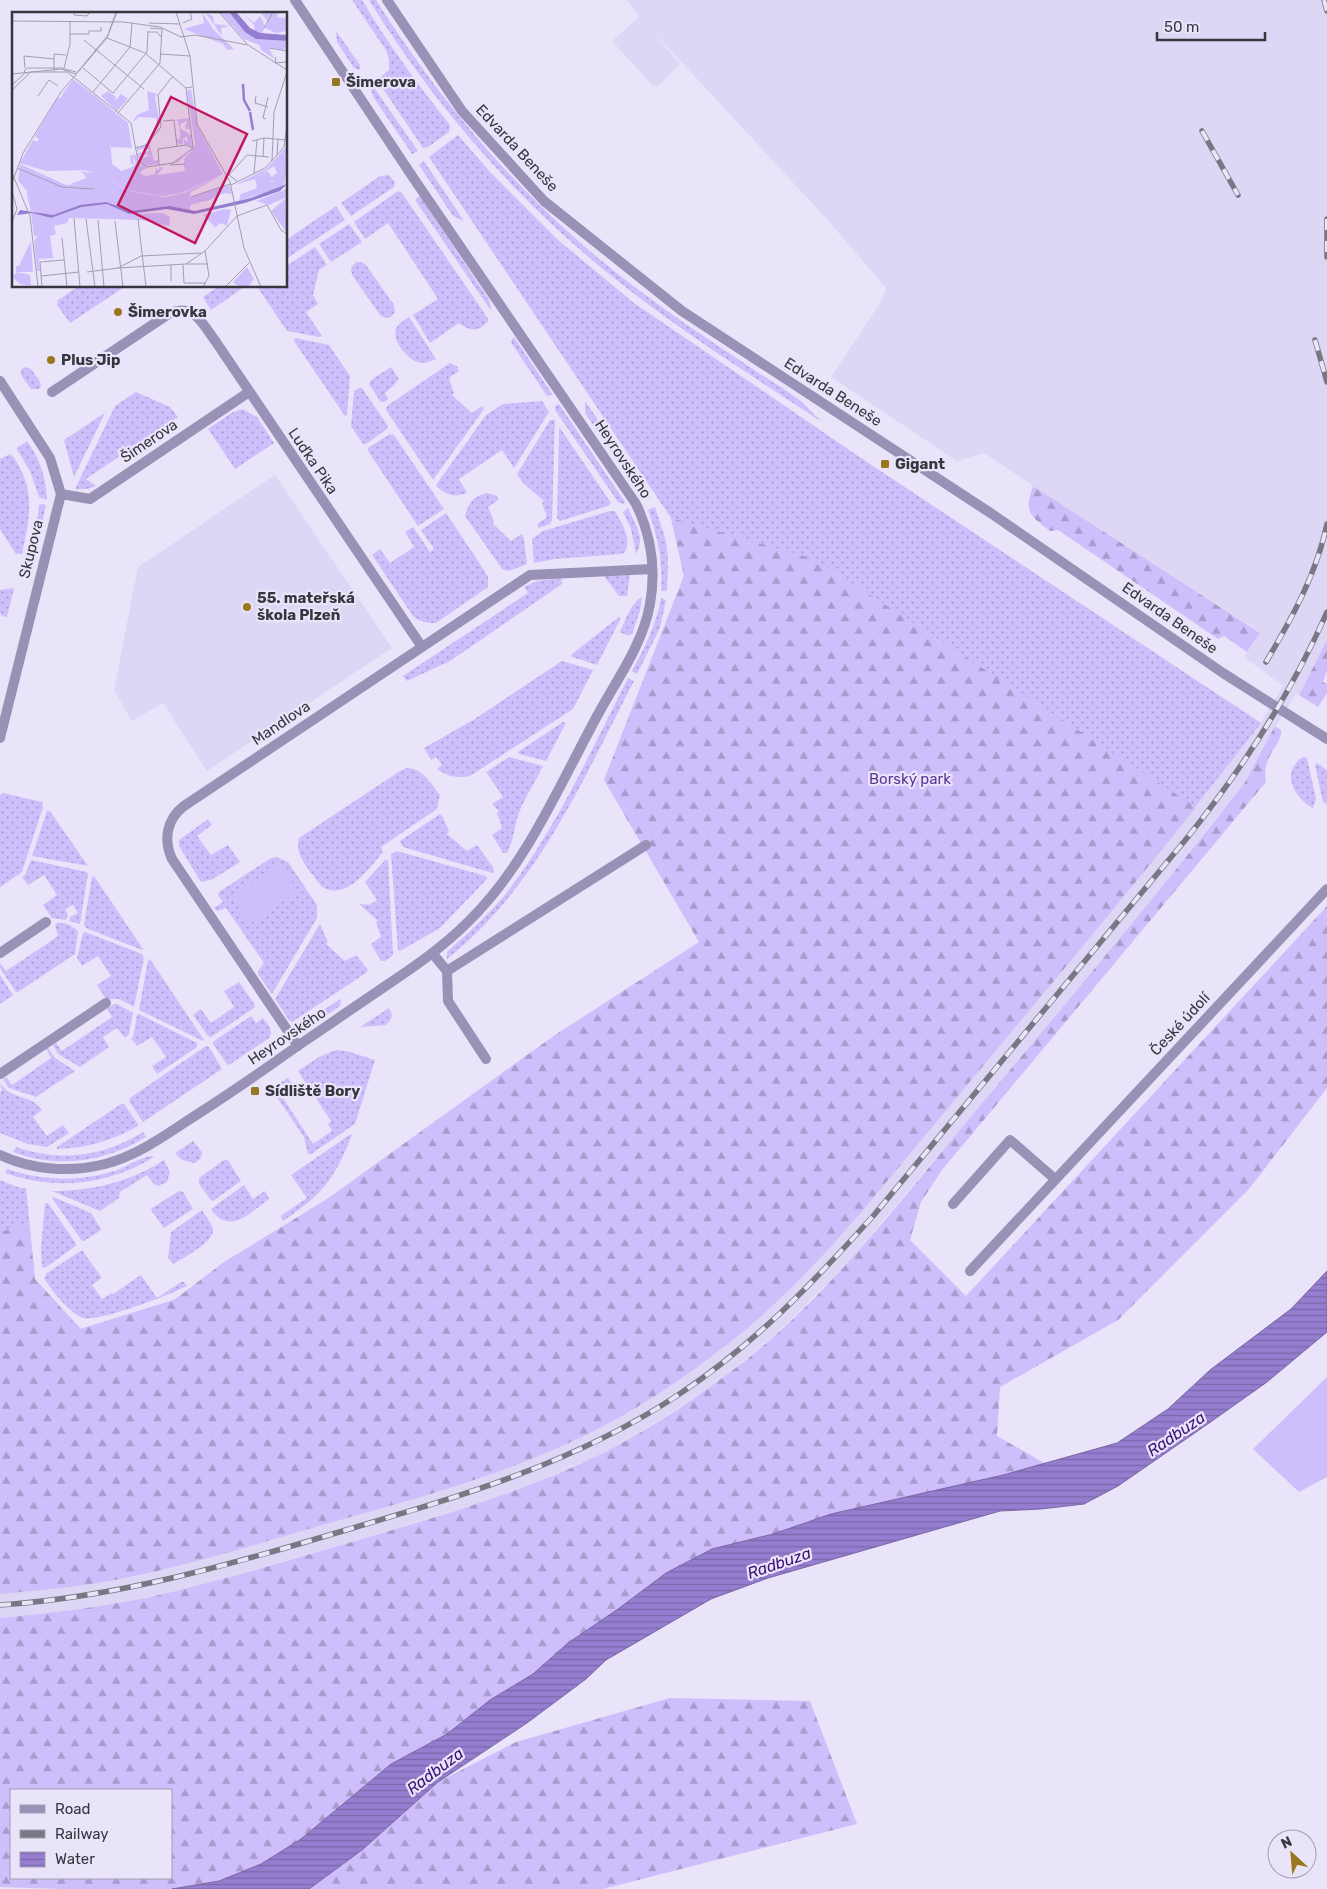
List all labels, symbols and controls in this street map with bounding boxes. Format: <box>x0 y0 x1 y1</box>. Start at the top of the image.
scale bar <box>1157 10 1264 42</box>
inset map <box>12 12 288 288</box>
text: 50 m <box>1164 18 1199 36</box>
place label: Šimerova <box>346 73 416 91</box>
marker: Šimerova <box>330 76 342 88</box>
street label: Edvarda Beneše <box>472 101 562 195</box>
place label: Šimerovka <box>128 303 207 321</box>
marker: Šimerovka <box>112 306 124 318</box>
place label: Plus Jip <box>61 351 120 369</box>
marker: Plus Jip <box>45 354 57 366</box>
street label: Edvarda Beneše <box>781 354 885 430</box>
street label: Šimerova <box>117 415 181 467</box>
street label: Heyrovského <box>591 416 655 502</box>
street label: Luďka Pika <box>284 425 342 497</box>
place label: Gigant <box>895 455 945 473</box>
marker: Gigant <box>879 458 891 470</box>
street label: Skupova <box>15 518 47 580</box>
street label: Edvarda Beneše <box>1119 578 1221 658</box>
place label: 55. mateřská škola Plzeň <box>257 589 355 624</box>
marker: 55. mateřská škola Plzeň <box>241 601 253 613</box>
street label: Mandlova <box>248 697 314 749</box>
park label: Borský park <box>869 770 951 788</box>
street label: České údolí <box>1146 988 1215 1059</box>
street label: Heyrovského <box>245 1003 329 1069</box>
place label: Sídliště Bory <box>265 1082 360 1100</box>
marker: Sídliště Bory <box>249 1085 261 1097</box>
water label: Radbuza <box>1143 1408 1209 1460</box>
water label: Radbuza <box>745 1543 813 1583</box>
water label: Radbuza <box>403 1744 467 1798</box>
legend <box>10 1789 172 1879</box>
text: Road <box>55 1800 91 1818</box>
text: Railway <box>55 1825 109 1843</box>
north arrow <box>1267 1829 1317 1879</box>
text: N <box>1278 1833 1295 1853</box>
text: Water <box>55 1850 95 1868</box>

